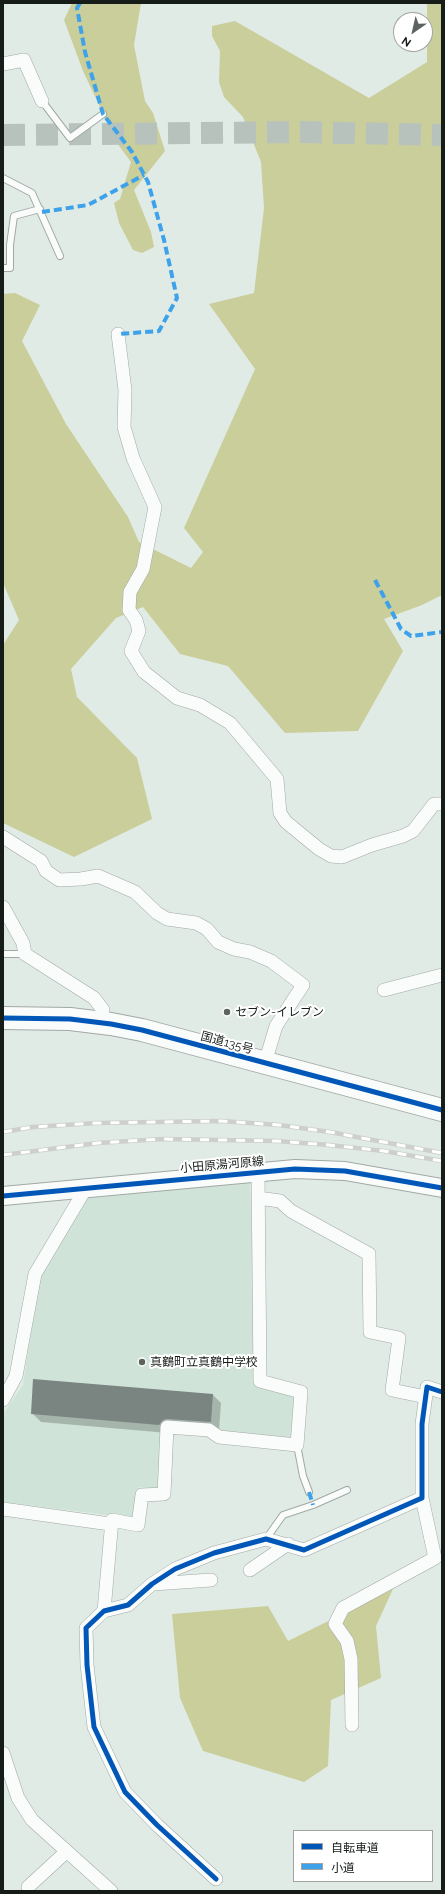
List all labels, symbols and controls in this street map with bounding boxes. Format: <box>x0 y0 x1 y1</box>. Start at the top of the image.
north arrow <box>393 12 433 52</box>
text: N <box>399 34 414 49</box>
place label: セブン-イレブン <box>235 1005 324 1019</box>
marker: セブン-イレブン <box>222 1007 232 1017</box>
street label: 国道135号 <box>199 1029 255 1057</box>
street label: 小田原湯河原線 <box>180 1154 264 1176</box>
place label: 真鶴町立真鶴中学校 <box>150 1355 258 1369</box>
marker: 真鶴町立真鶴中学校 <box>137 1357 147 1367</box>
legend <box>293 1830 433 1882</box>
text: 自転車道 <box>331 1841 379 1855</box>
text: 小道 <box>331 1861 355 1875</box>

